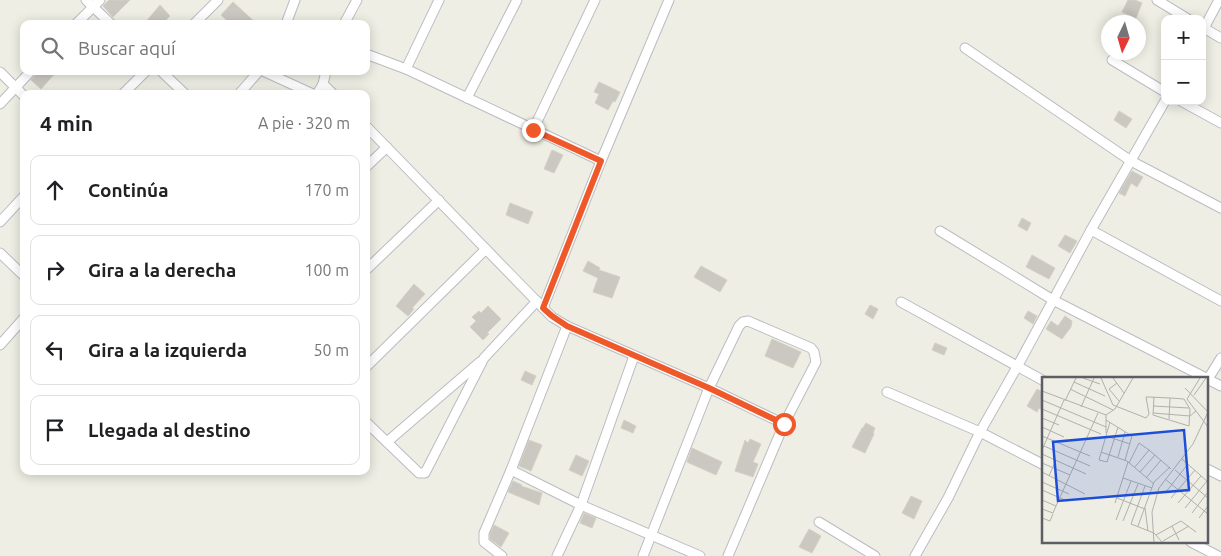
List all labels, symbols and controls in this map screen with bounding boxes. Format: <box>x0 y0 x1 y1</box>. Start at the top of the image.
north arrow <box>1101 15 1146 60</box>
map controls <box>1161 15 1206 105</box>
button: + <box>1161 15 1206 60</box>
search box <box>20 20 370 75</box>
icon: search <box>38 34 66 62</box>
text: Buscar aquí <box>78 37 176 59</box>
button: − <box>1161 60 1206 105</box>
text: 4 min <box>40 111 93 135</box>
text: A pie · 320 m <box>258 114 350 132</box>
route end <box>522 119 545 142</box>
icon: ahead <box>41 176 69 204</box>
text: Continúa <box>88 179 169 201</box>
text: 170 m <box>304 181 349 199</box>
icon: right <box>41 256 69 284</box>
text: Gira a la derecha <box>88 259 236 281</box>
text: 100 m <box>304 261 349 279</box>
icon: left <box>41 336 69 364</box>
text: Gira a la izquierda <box>88 339 247 361</box>
text: 50 m <box>313 341 349 359</box>
inset map <box>1042 377 1208 544</box>
route start <box>773 413 796 436</box>
icon: arrive <box>41 416 69 444</box>
text: Llegada al destino <box>88 419 251 441</box>

